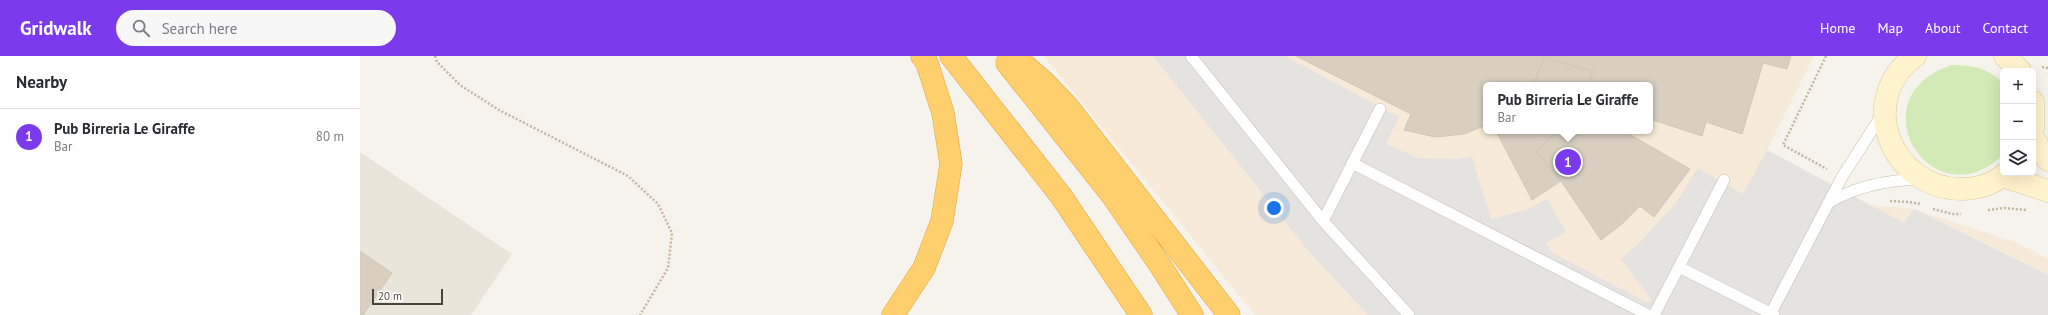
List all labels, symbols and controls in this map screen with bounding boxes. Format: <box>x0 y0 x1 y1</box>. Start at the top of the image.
search box <box>116 10 396 46</box>
text: Gridwalk <box>20 16 92 40</box>
icon: search <box>130 17 152 39</box>
text: Search here <box>162 19 237 38</box>
text: Home <box>1820 19 1855 37</box>
text: Map <box>1877 19 1903 37</box>
text: About <box>1925 19 1961 37</box>
text: Contact <box>1983 19 2028 37</box>
map controls <box>2000 68 2036 176</box>
button: + <box>2000 68 2036 104</box>
text: Nearby <box>16 71 67 93</box>
popup <box>1483 82 1653 134</box>
text: Pub Birreria Le Giraffe <box>1497 90 1639 109</box>
button: − <box>2000 104 2036 140</box>
text: Bar <box>1497 109 1516 126</box>
text: Pub Birreria Le Giraffe <box>54 119 195 138</box>
text: 1 <box>25 128 33 145</box>
text: 80 m <box>316 128 344 145</box>
text: Bar <box>54 138 72 155</box>
button: layers <box>2000 140 2036 176</box>
pin: 1 <box>1555 147 1581 177</box>
your location <box>1264 198 1284 218</box>
scale bar <box>372 287 443 306</box>
text: 20 m <box>378 289 402 303</box>

